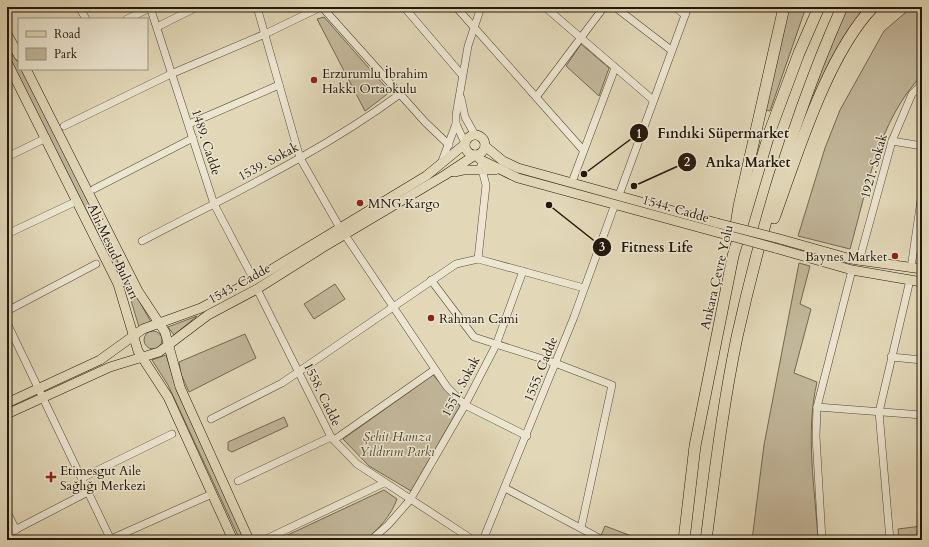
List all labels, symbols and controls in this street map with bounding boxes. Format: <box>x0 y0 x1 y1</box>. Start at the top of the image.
legend <box>18 18 148 70</box>
text: Road <box>54 26 81 42</box>
text: Park <box>54 46 78 62</box>
place label: Erzurumlu İbrahim Hakkı Ortaokulu <box>322 65 428 98</box>
marker: Erzurumlu İbrahim Hakkı Ortaokulu <box>309 75 319 85</box>
street label: 1489. Cadde <box>187 107 225 178</box>
callout: Fındıki Süpermarket <box>629 120 797 146</box>
text: Fındıki Süpermarket <box>657 124 789 143</box>
text: 1 <box>636 126 642 142</box>
street label: 1921. Sokak <box>856 132 892 201</box>
street label: 1539. Sokak <box>235 138 302 185</box>
callout: Anka Market <box>677 149 798 175</box>
text: Anka Market <box>705 153 791 172</box>
text: 2 <box>684 154 690 170</box>
street label: 1544. Cadde <box>640 191 711 227</box>
place label: MNG Kargo <box>368 195 439 213</box>
marker: MNG Kargo <box>355 198 365 208</box>
street label: Ahi Mesud Bulvarı <box>83 201 143 302</box>
street label: Ankara Çevre Yolu <box>696 223 738 331</box>
callout: Fitness Life <box>592 234 701 260</box>
text: Fitness Life <box>621 238 693 257</box>
text: 3 <box>599 239 605 255</box>
place label: Baynes Market <box>805 248 887 266</box>
marker: Baynes Market <box>890 251 900 261</box>
street label: 1543. Cadde <box>205 259 274 308</box>
place label: Rahman Cami <box>439 310 519 328</box>
marker: Rahman Cami <box>426 313 436 323</box>
street label: 1555. Cadde <box>520 334 562 405</box>
street label: 1551. Sokak <box>437 353 484 420</box>
street label: 1558. Cadde <box>299 360 345 429</box>
park label: Şehit Hamza Yıldırım Parkı <box>359 428 435 461</box>
place label: Etimesgut Aile Sağlığı Merkezi <box>60 462 146 495</box>
marker: Etimesgut Aile Sağlığı Merkezi <box>45 471 57 483</box>

